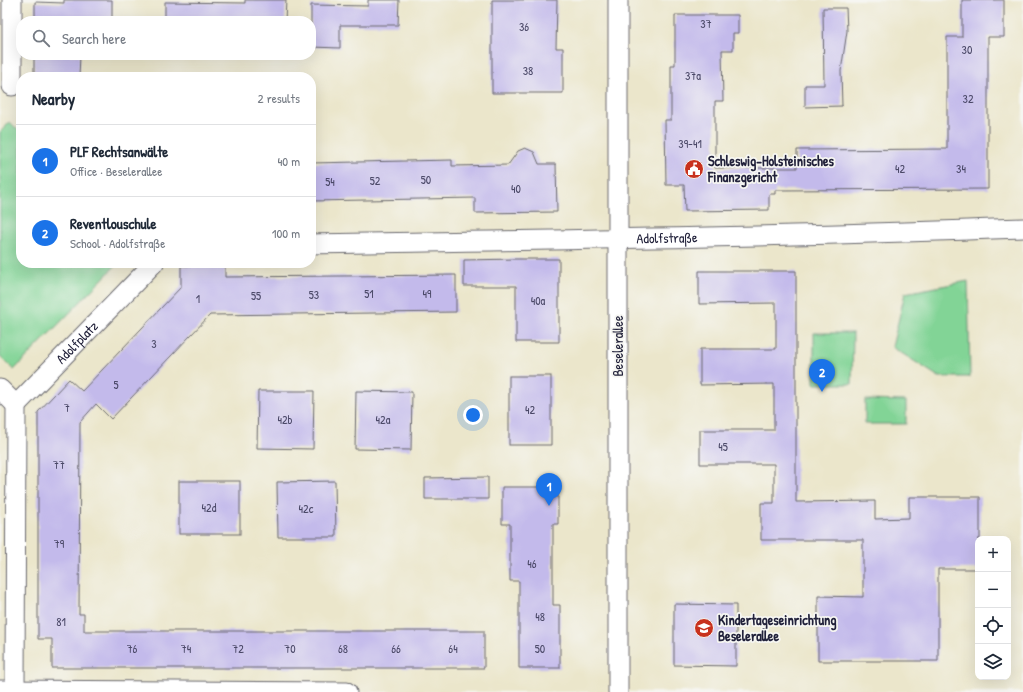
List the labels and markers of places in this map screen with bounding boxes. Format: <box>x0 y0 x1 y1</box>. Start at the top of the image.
place label: Schleswig-Holsteinisches Finanzgericht <box>707 151 834 188</box>
public building icon: Schleswig-Holsteinisches Finanzgericht <box>683 158 705 180</box>
pin: 2 <box>809 359 835 392</box>
pin: 1 <box>536 473 562 506</box>
place label: Kindertageseinrichtung Beselerallee <box>718 610 837 645</box>
school or university icon: Kindertageseinrichtung Beselerallee <box>693 617 715 639</box>

